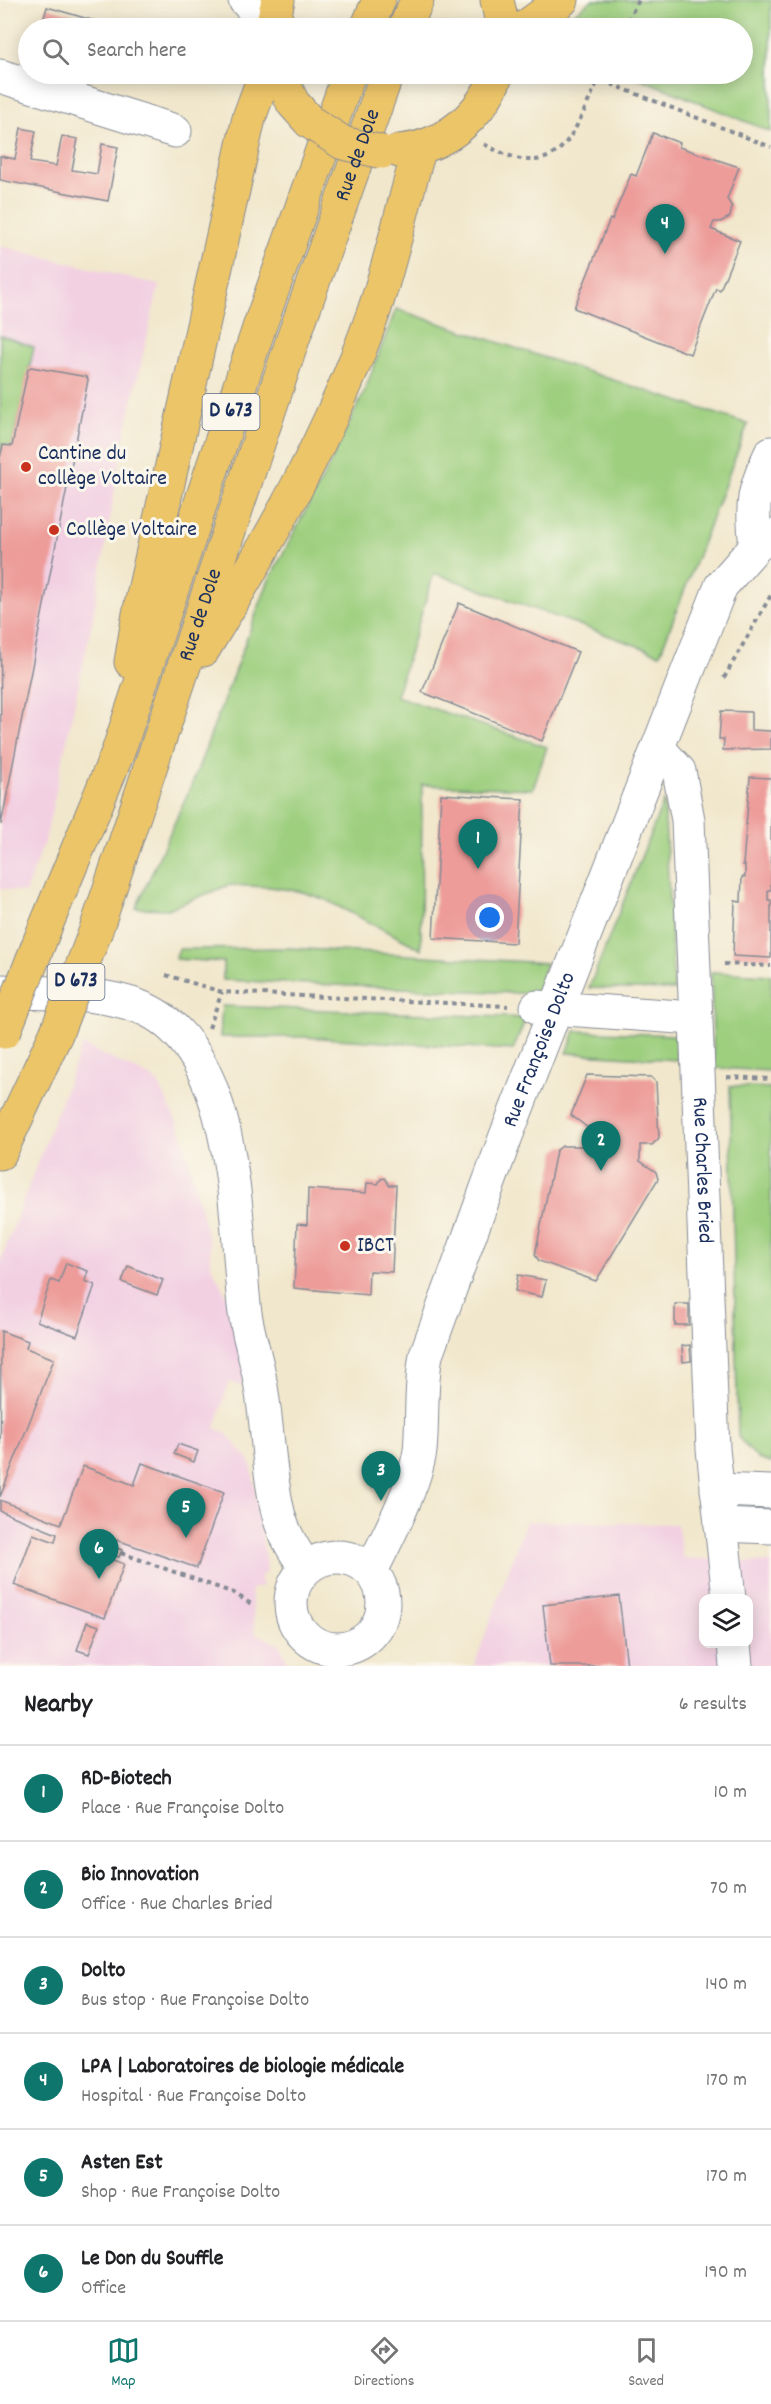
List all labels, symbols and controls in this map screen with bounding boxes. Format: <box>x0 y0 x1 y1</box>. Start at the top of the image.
search box <box>18 18 753 84</box>
icon: search <box>39 35 72 68</box>
text: Search here <box>87 36 186 67</box>
street label: Rue de Dole <box>328 105 389 206</box>
pin: 4 <box>646 204 684 254</box>
road number: D 673 <box>202 394 260 430</box>
place label: Cantine du collège Voltaire <box>38 439 167 495</box>
marker: Cantine du collège Voltaire <box>19 460 33 474</box>
place label: Collège Voltaire <box>66 515 197 546</box>
marker: Collège Voltaire <box>47 523 61 537</box>
street label: Rue de Dole <box>171 565 231 666</box>
pin: 1 <box>458 820 498 869</box>
your location <box>475 903 504 932</box>
road number: D 673 <box>48 964 104 1000</box>
street label: Rue Françoise Dolto <box>495 968 584 1132</box>
street label: Rue Charles Bried <box>684 1096 720 1244</box>
pin: 2 <box>582 1122 620 1171</box>
place label: IBCT <box>357 1231 394 1262</box>
marker: IBCT <box>338 1239 352 1253</box>
pin: 3 <box>362 1452 400 1501</box>
pin: 5 <box>166 1488 206 1538</box>
pin: 6 <box>80 1530 118 1579</box>
map controls <box>699 1594 753 1648</box>
button: layers <box>699 1594 753 1648</box>
text: Nearby <box>24 1687 92 1724</box>
text: 6 results <box>679 1691 747 1719</box>
text: RD-Biotech <box>81 1764 172 1795</box>
text: 1 <box>41 1779 46 1807</box>
text: 10 m <box>713 1779 747 1807</box>
text: Place · Rue Françoise Dolto <box>81 1795 284 1823</box>
text: Bio Innovation <box>81 1860 199 1891</box>
text: 2 <box>39 1875 48 1903</box>
text: 70 m <box>710 1875 747 1903</box>
text: Office · Rue Charles Bried <box>81 1891 273 1919</box>
text: Dolto <box>81 1956 125 1987</box>
text: 3 <box>39 1971 48 1999</box>
text: 140 m <box>705 1971 747 1999</box>
text: Bus stop · Rue Françoise Dolto <box>81 1987 309 2015</box>
text: LPA | Laboratoires de biologie médicale <box>81 2052 404 2083</box>
text: 4 <box>39 2067 48 2095</box>
text: 170 m <box>706 2067 747 2095</box>
text: Hospital · Rue Françoise Dolto <box>81 2083 306 2111</box>
text: Asten Est <box>81 2148 163 2179</box>
text: 5 <box>39 2163 48 2191</box>
text: 170 m <box>706 2163 747 2191</box>
text: Shop · Rue Françoise Dolto <box>81 2179 280 2207</box>
text: Le Don du Souffle <box>81 2244 223 2275</box>
text: 6 <box>39 2259 48 2287</box>
text: 190 m <box>704 2259 747 2287</box>
text: Office <box>81 2275 126 2303</box>
tab: Map <box>107 2334 140 2393</box>
tab: Directions <box>354 2334 414 2393</box>
tab: Saved <box>628 2334 664 2393</box>

